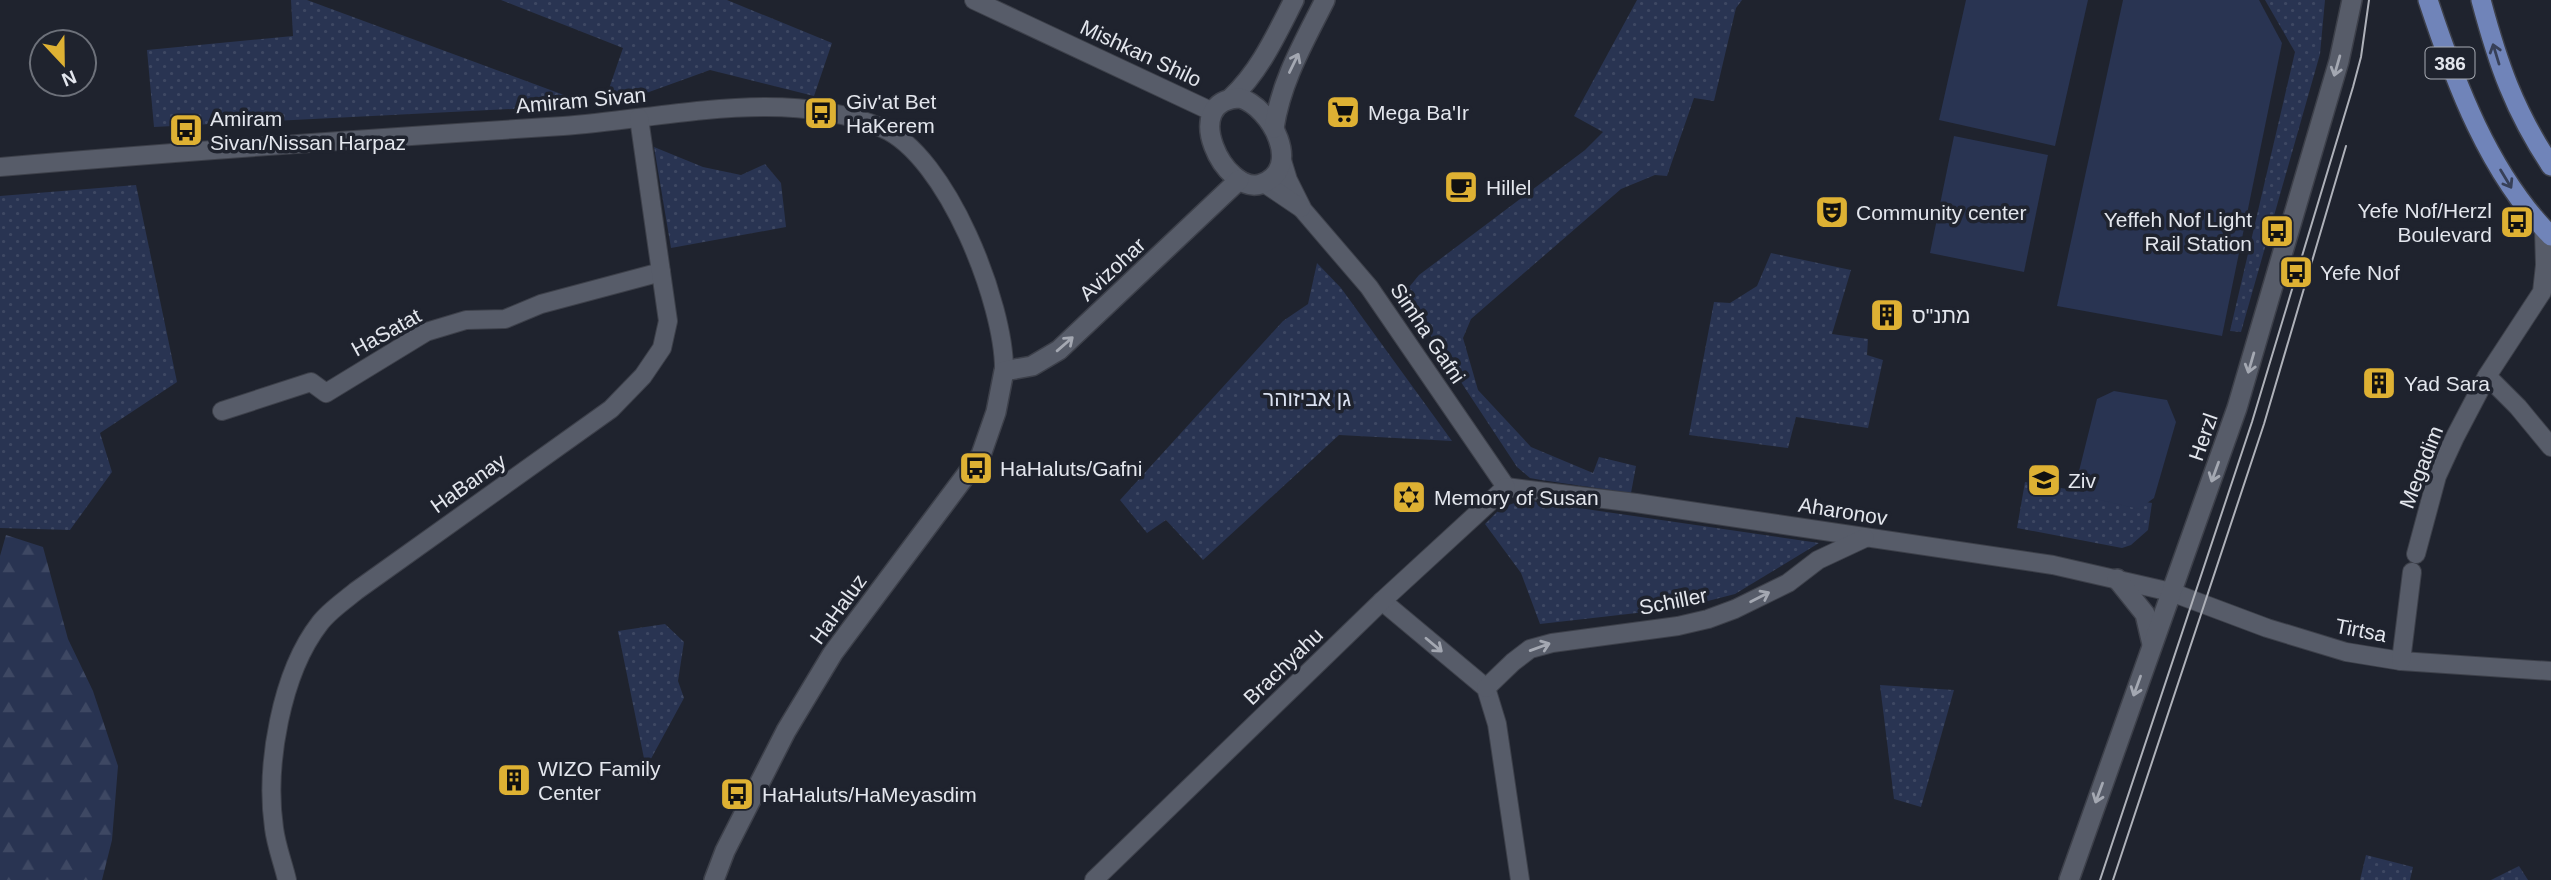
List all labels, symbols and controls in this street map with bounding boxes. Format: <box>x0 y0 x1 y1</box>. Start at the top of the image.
street label: Mishkan Shilo <box>1077 15 1205 91</box>
north arrow <box>28 28 98 98</box>
one-way arrow <box>2489 43 2502 65</box>
road number: 386 <box>2426 48 2474 78</box>
one-way arrow <box>1287 53 1301 74</box>
one-way arrow <box>2330 55 2343 77</box>
text: N <box>59 66 79 91</box>
street label: Amiram Sivan <box>515 83 647 117</box>
place label: Giv'at Bet HaKerem <box>846 90 937 137</box>
supermarket icon: Mega Ba'Ir <box>1324 93 1362 131</box>
bus stop icon: Giv'at Bet HaKerem <box>802 94 840 132</box>
place label: Mega Ba'Ir <box>1368 101 1469 124</box>
place label: Amiram Sivan/Nissan Harpaz <box>210 107 406 154</box>
bus stop icon: Amiram Sivan/Nissan Harpaz <box>167 111 205 149</box>
cafe icon: Hillel <box>1442 168 1480 206</box>
one-way arrow <box>2500 168 2514 188</box>
place label: Hillel <box>1486 176 1532 199</box>
theatre icon: Community center <box>1813 193 1851 231</box>
place label: Yefe Nof/Herzl Boulevard <box>2357 199 2492 246</box>
place label: Community center <box>1856 201 2026 224</box>
bus stop icon: Yefe Nof/Herzl Boulevard <box>2498 203 2536 241</box>
place label: Yeffeh Nof Light Rail Station <box>2104 208 2252 255</box>
bus stop icon: Yeffeh Nof Light Rail Station <box>2258 212 2296 250</box>
street label: Avizohar <box>1074 233 1150 305</box>
bus stop icon: Yefe Nof <box>2277 253 2315 291</box>
place label: Yefe Nof <box>2320 261 2400 284</box>
street label: Simha Gafni <box>1386 279 1470 387</box>
building icon: מתנ"ס <box>1868 296 1906 334</box>
street label: HaSatat <box>347 303 425 360</box>
place label: מתנ"ס <box>1912 304 1970 327</box>
one-way arrow <box>1056 336 1074 352</box>
one-way arrow <box>2243 352 2256 374</box>
building icon: Yad Sara <box>2360 364 2398 402</box>
place label: Yad Sara <box>2404 372 2490 395</box>
park label: גן אביזוהר <box>1263 387 1351 410</box>
street label: Herzl <box>2184 410 2222 464</box>
street label: Megadim <box>2395 423 2447 511</box>
street label: HaBanay <box>426 449 510 517</box>
bus stop icon: HaHaluts/Gafni <box>957 449 995 487</box>
place label: HaHaluts/Gafni <box>1000 457 1142 480</box>
school or university icon: Ziv <box>2025 461 2063 499</box>
one-way arrow <box>2208 461 2220 483</box>
place label: Ziv <box>2068 469 2096 492</box>
synagogue icon: Memory of Susan <box>1390 478 1428 516</box>
place label: Memory of Susan <box>1434 486 1599 509</box>
street label: Aharonov <box>1797 493 1890 529</box>
street label: HaHaluz <box>805 570 871 648</box>
street label: Schiller <box>1637 583 1709 619</box>
one-way arrow <box>1749 589 1770 603</box>
street label: Tirtsa <box>2333 614 2389 646</box>
street label: Brachyahu <box>1239 623 1327 709</box>
one-way arrow <box>1425 637 1443 653</box>
one-way arrow <box>1528 640 1550 652</box>
one-way arrow <box>2129 675 2142 697</box>
place label: WIZO Family Center <box>538 757 661 804</box>
building icon: WIZO Family Center <box>495 761 533 799</box>
bus stop icon: HaHaluts/HaMeyasdim <box>718 775 756 813</box>
one-way arrow <box>2092 782 2105 804</box>
place label: HaHaluts/HaMeyasdim <box>762 783 977 806</box>

